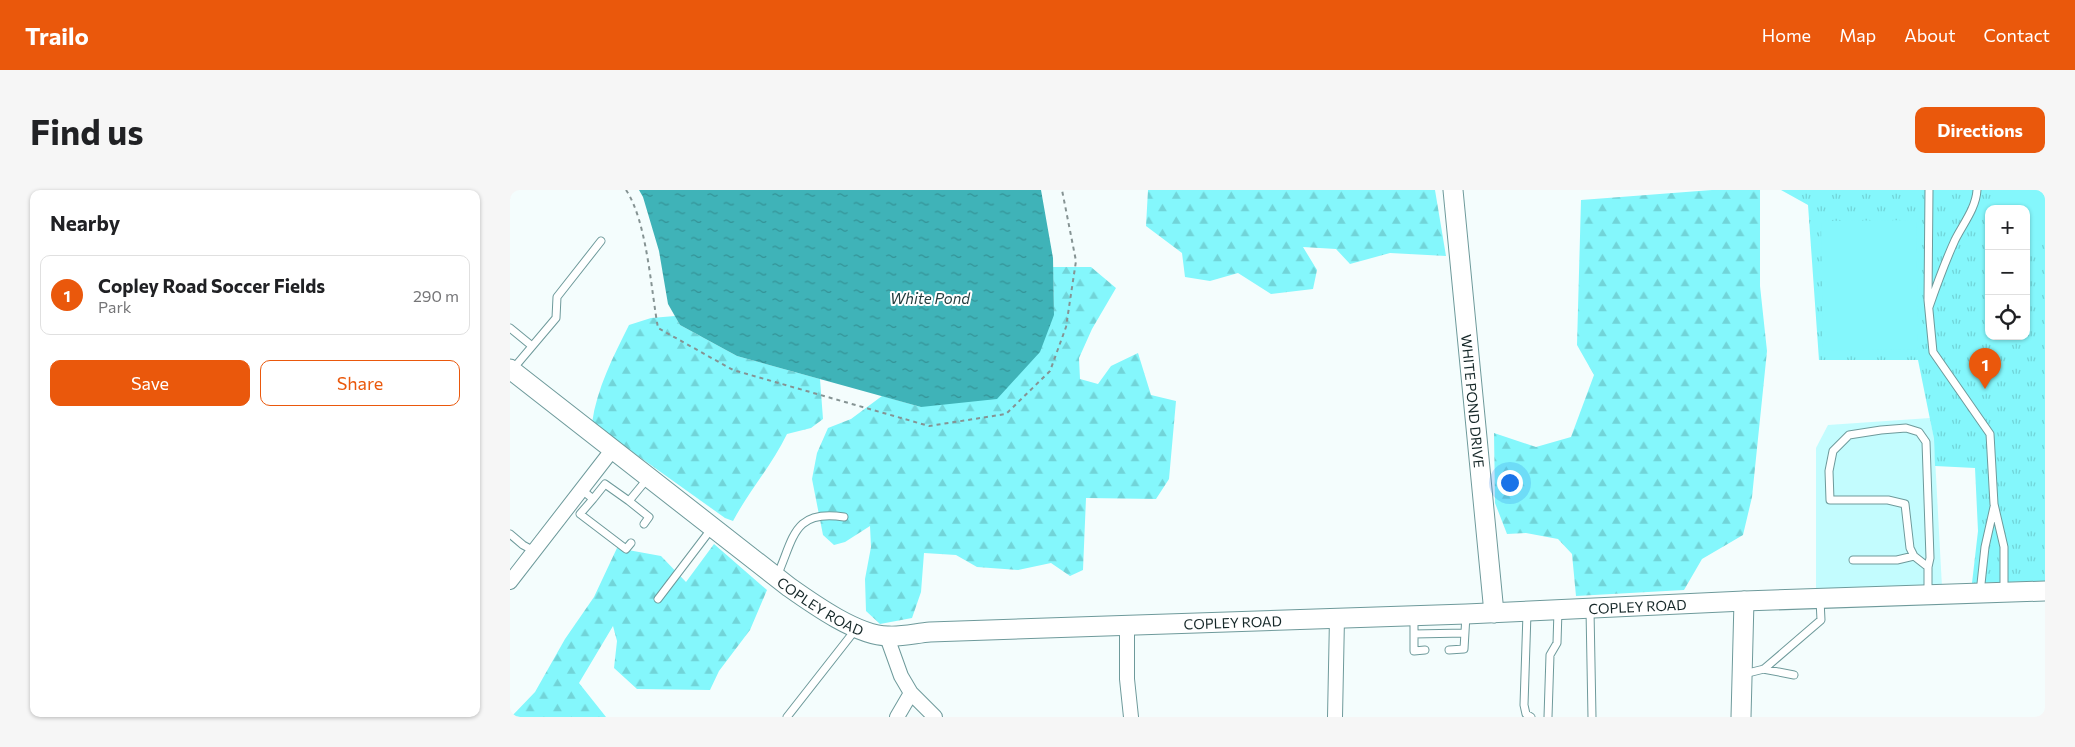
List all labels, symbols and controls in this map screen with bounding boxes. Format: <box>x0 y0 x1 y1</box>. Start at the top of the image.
text: Trailo <box>25 21 89 50</box>
text: Home <box>1762 24 1811 46</box>
text: Map <box>1839 24 1876 46</box>
text: About <box>1904 24 1956 46</box>
text: Contact <box>1984 24 2050 46</box>
button: Directions <box>1915 107 2045 153</box>
text: Find us <box>30 109 144 152</box>
map controls <box>1985 205 2030 340</box>
button: + <box>1985 205 2030 250</box>
text: Nearby <box>50 210 120 235</box>
button: − <box>1985 250 2030 295</box>
text: Copley Road Soccer Fields <box>98 274 325 297</box>
text: 1 <box>63 286 71 305</box>
text: 290 m <box>413 286 459 305</box>
water label: White Pond <box>890 289 971 307</box>
button: locate <box>1985 295 2030 340</box>
text: Park <box>98 297 131 316</box>
street label: WHITE POND DRIVE <box>1459 333 1488 469</box>
pin: 1 <box>1969 348 2001 389</box>
button: Save <box>50 360 250 406</box>
button: Share <box>260 360 460 406</box>
your location <box>1497 470 1523 496</box>
street label: COPLEY ROAD <box>774 573 866 639</box>
street label: COPLEY ROAD <box>1588 595 1687 617</box>
street label: COPLEY ROAD <box>1183 612 1282 632</box>

